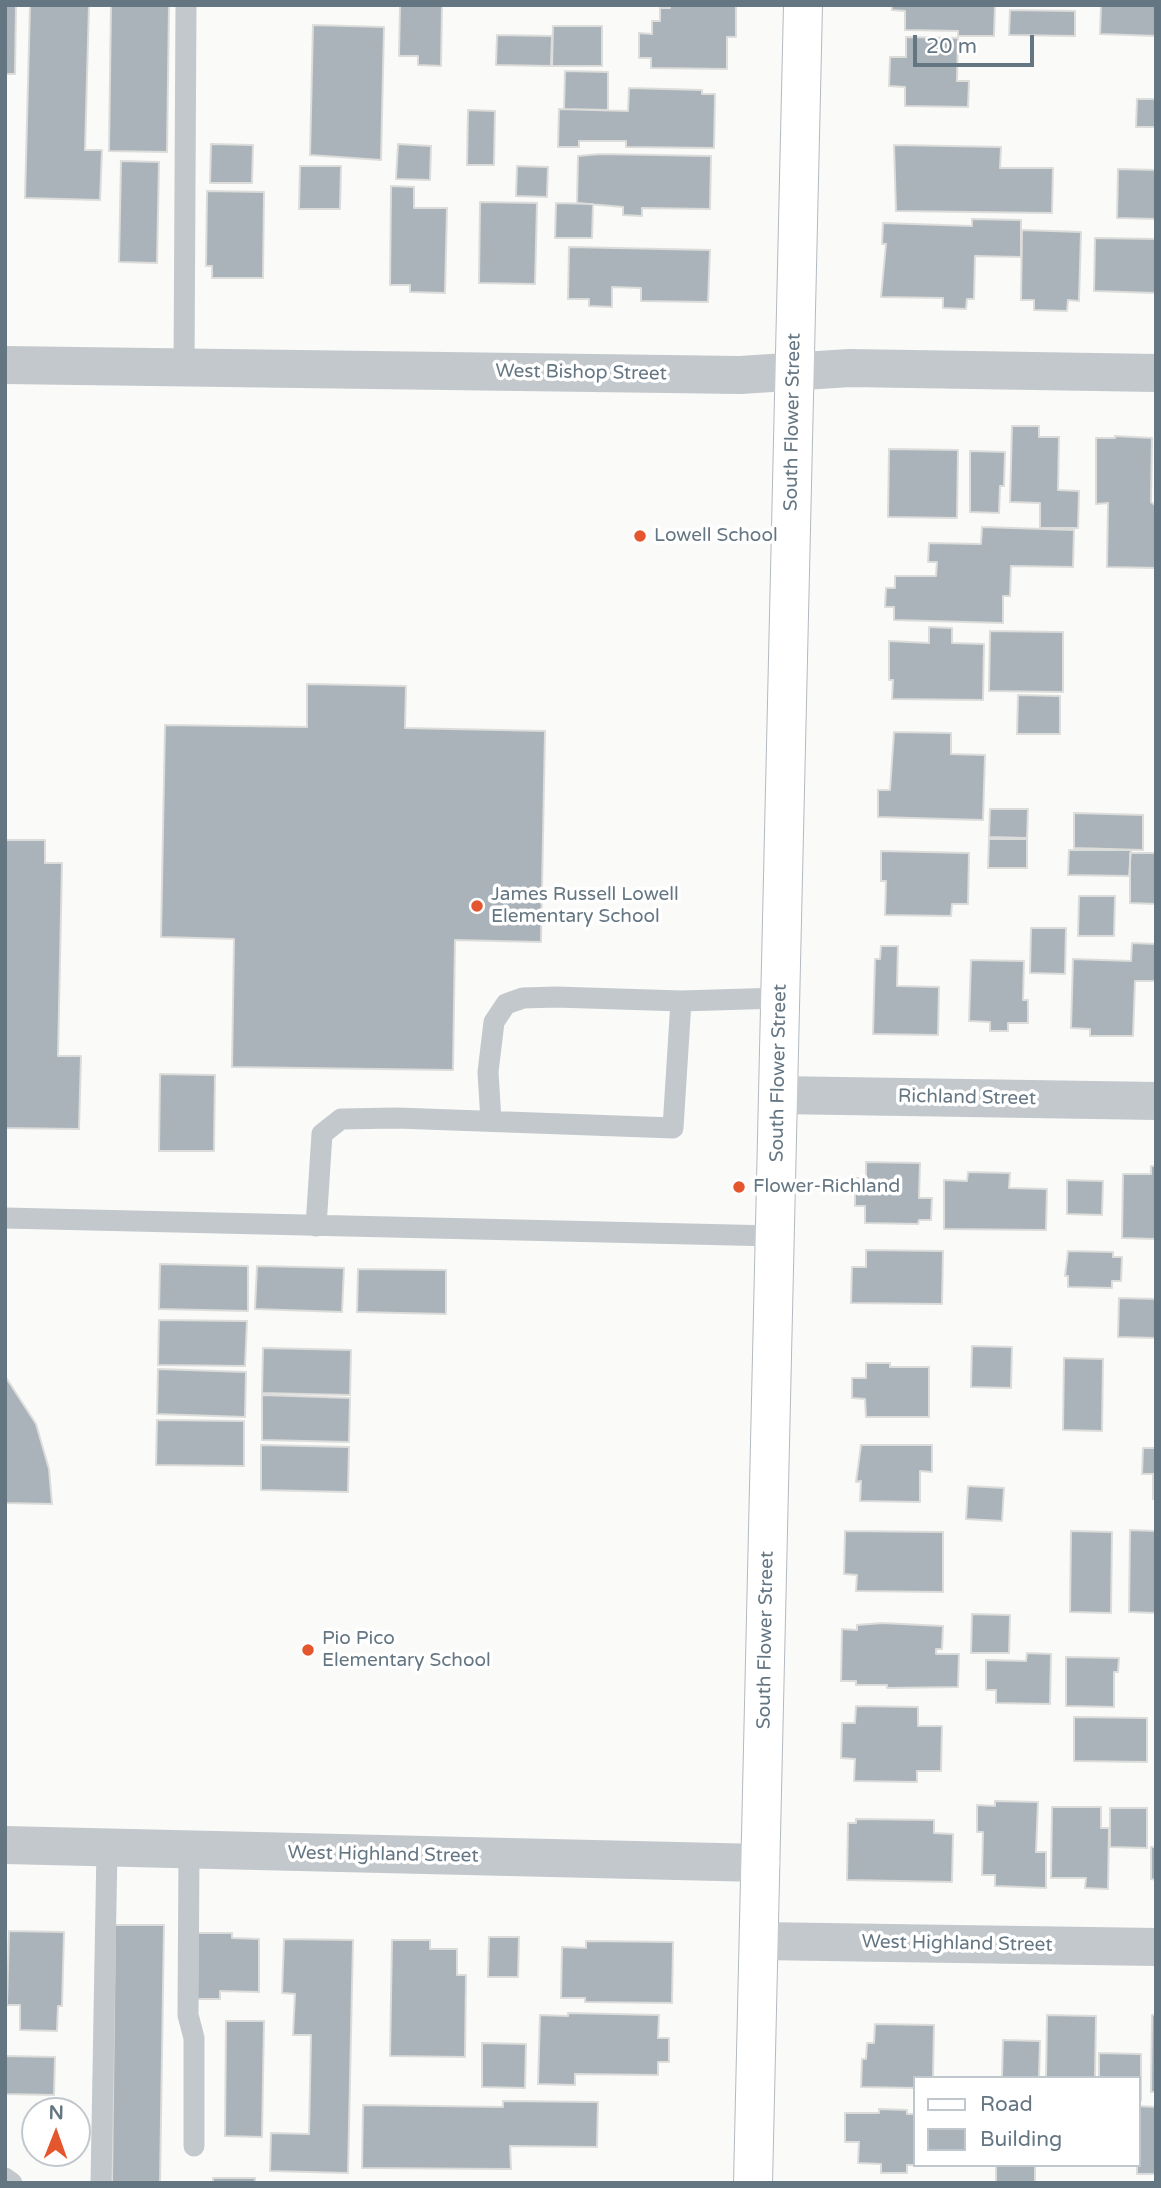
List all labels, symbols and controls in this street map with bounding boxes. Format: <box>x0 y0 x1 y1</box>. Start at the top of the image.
scale bar <box>916 21 1037 65</box>
text: 20 m <box>926 34 977 59</box>
street label: South Flower Street <box>780 333 806 511</box>
street label: West Bishop Street <box>495 360 667 386</box>
place label: Lowell School <box>654 525 778 547</box>
marker: Lowell School <box>632 528 648 544</box>
place label: James Russell Lowell Elementary School <box>491 884 679 928</box>
marker: James Russell Lowell Elementary School <box>469 898 485 914</box>
street label: South Flower Street <box>766 984 792 1162</box>
street label: Richland Street <box>898 1085 1036 1111</box>
place label: Flower-Richland <box>753 1176 900 1198</box>
marker: Flower-Richland <box>731 1179 747 1195</box>
street label: South Flower Street <box>753 1551 779 1729</box>
place label: Pio Pico Elementary School <box>322 1628 491 1672</box>
marker: Pio Pico Elementary School <box>300 1642 316 1658</box>
street label: West Highland Street <box>287 1842 479 1868</box>
street label: West Highland Street <box>861 1931 1053 1957</box>
legend <box>912 2076 1140 2167</box>
text: Road <box>980 2092 1033 2117</box>
north arrow <box>21 2097 91 2167</box>
text: N <box>49 2102 64 2124</box>
text: Building <box>980 2127 1062 2152</box>

